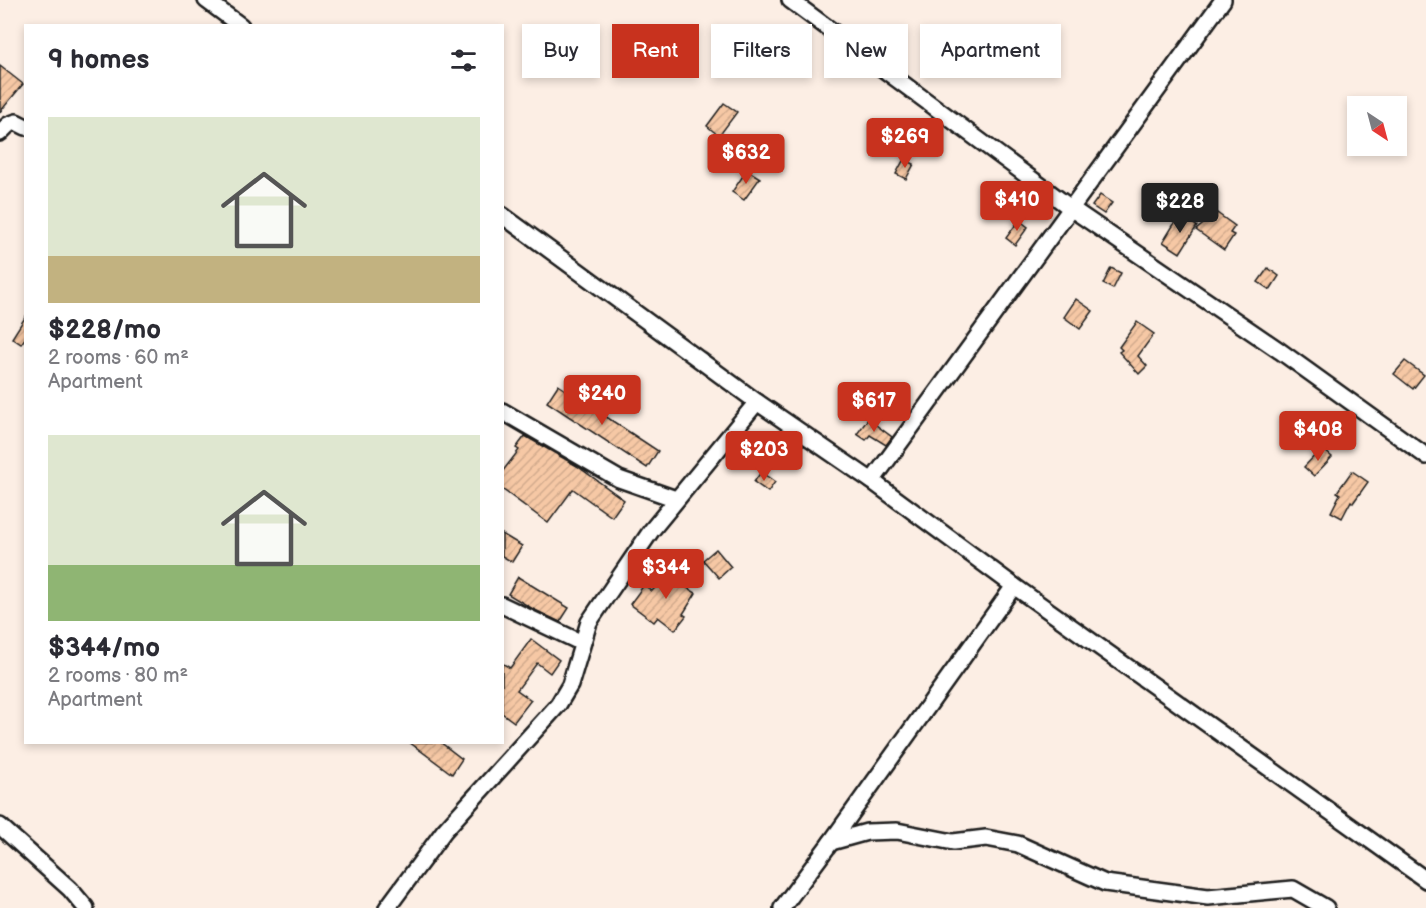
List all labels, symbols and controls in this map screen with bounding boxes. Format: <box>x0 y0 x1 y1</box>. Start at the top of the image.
chip: Buy <box>522 24 600 78</box>
chip: Rent <box>612 24 699 78</box>
chip: Filters <box>711 24 812 78</box>
chip: New <box>824 24 908 78</box>
chip: Apartment <box>920 24 1061 78</box>
icon: filters <box>447 44 480 77</box>
text: 9 homes <box>48 45 149 76</box>
north arrow <box>1347 96 1407 156</box>
map controls <box>1347 96 1407 156</box>
pin: $269 <box>869 118 941 169</box>
text: $269 <box>881 125 930 149</box>
pin: $632 <box>710 134 782 185</box>
text: $632 <box>722 141 770 165</box>
icon: home <box>210 156 318 264</box>
pin: $410 <box>981 181 1053 232</box>
pin: $228 <box>1144 183 1216 234</box>
text: $410 <box>994 188 1040 212</box>
text: $228 <box>1155 190 1205 214</box>
text: $228/mo <box>48 315 161 346</box>
text: 2 rooms · 60 m² <box>48 346 189 370</box>
text: Apartment <box>48 370 143 394</box>
pin: $240 <box>566 375 638 426</box>
text: $240 <box>578 382 626 406</box>
pin: $617 <box>838 382 910 433</box>
text: $617 <box>852 389 896 413</box>
pin: $408 <box>1282 411 1354 462</box>
text: $408 <box>1293 418 1343 442</box>
pin: $203 <box>728 431 800 482</box>
text: $203 <box>740 438 788 462</box>
icon: home <box>210 474 318 582</box>
pin: $344 <box>630 549 702 600</box>
text: $344 <box>642 556 690 580</box>
text: $344/mo <box>48 633 160 664</box>
text: 2 rooms · 80 m² <box>48 664 188 688</box>
text: Apartment <box>48 688 143 712</box>

